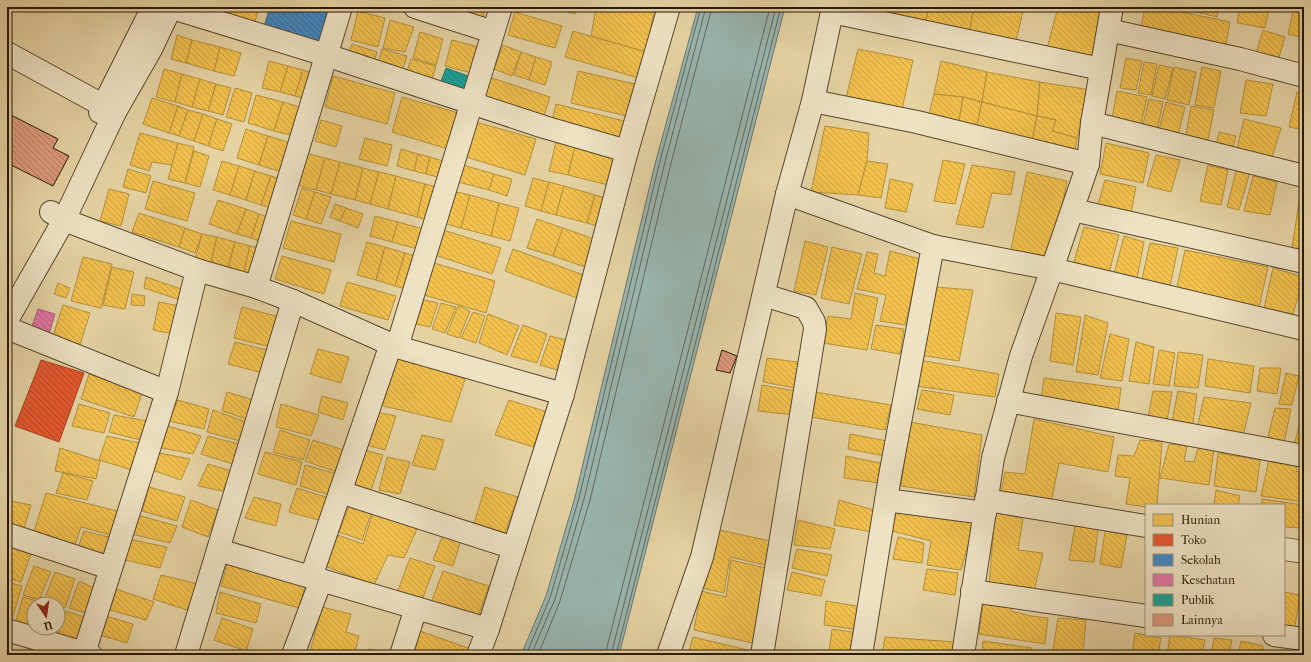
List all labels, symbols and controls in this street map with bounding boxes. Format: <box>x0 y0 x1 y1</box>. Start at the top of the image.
legend <box>1145 504 1285 636</box>
text: Hunian <box>1181 513 1220 527</box>
text: Toko <box>1181 533 1206 547</box>
text: Sekolah <box>1181 553 1221 567</box>
text: Kesehatan <box>1181 573 1235 587</box>
text: Publik <box>1181 593 1215 607</box>
north arrow <box>26 596 66 636</box>
text: Lainnya <box>1181 613 1223 627</box>
text: U <box>42 618 55 633</box>

